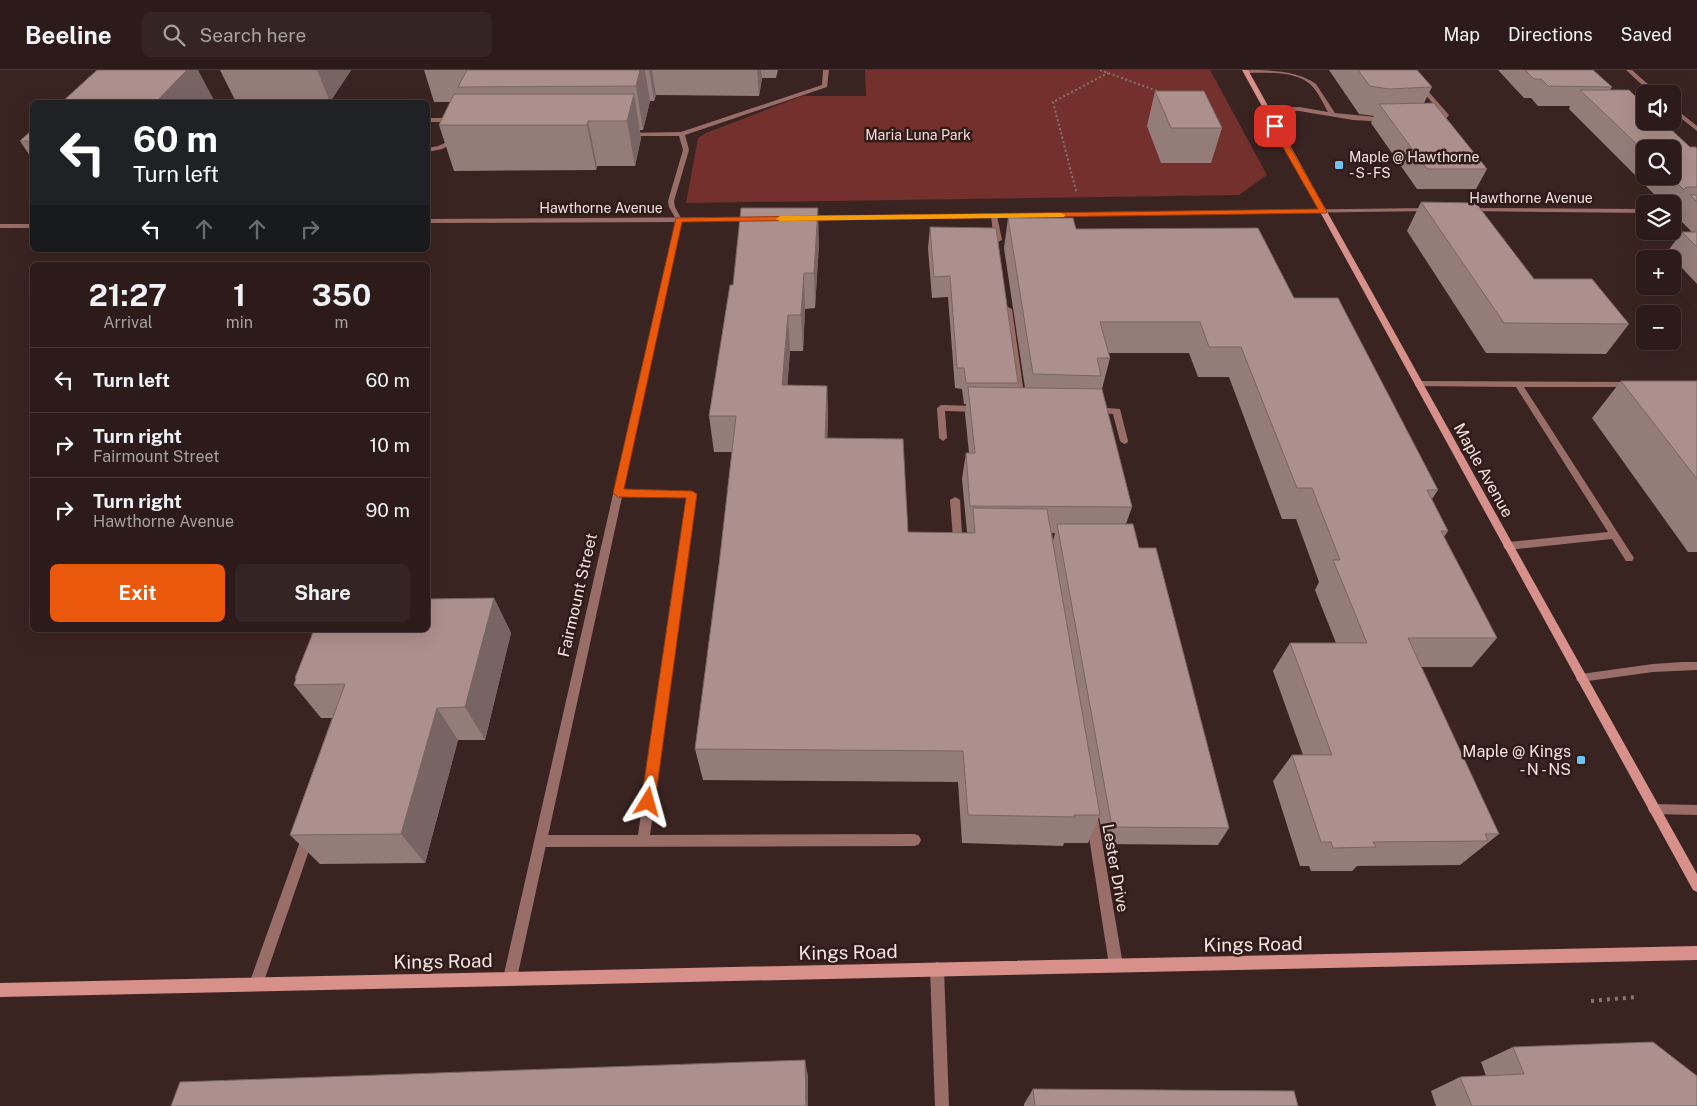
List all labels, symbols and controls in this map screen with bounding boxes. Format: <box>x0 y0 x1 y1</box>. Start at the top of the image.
search box <box>142 12 492 57</box>
text: Beeline <box>25 21 112 49</box>
icon: search <box>160 21 188 49</box>
text: Search here <box>200 24 306 46</box>
text: Map <box>1443 24 1480 45</box>
text: Directions <box>1508 24 1593 45</box>
text: Saved <box>1621 24 1672 45</box>
map controls <box>1636 85 1681 350</box>
button: sound <box>1636 85 1681 130</box>
pin <box>1254 105 1296 147</box>
icon: arrive <box>1261 112 1289 140</box>
text: 60 m <box>133 119 218 160</box>
icon: left <box>50 120 115 185</box>
park label: Maria Luna Park <box>865 127 971 143</box>
button: search <box>1636 140 1681 185</box>
place label: Maple @ Hawthorne - S - FS <box>1349 149 1479 181</box>
marker: Maple @ Hawthorne - S - FS <box>1333 159 1345 171</box>
text: Turn left <box>133 161 219 187</box>
street label: Hawthorne Avenue <box>1469 190 1593 206</box>
button: layers <box>1636 195 1681 240</box>
street label: Hawthorne Avenue <box>539 200 663 216</box>
icon: left <box>137 215 165 243</box>
icon: ahead <box>190 215 218 243</box>
icon: ahead <box>243 215 271 243</box>
icon: right <box>296 215 324 243</box>
button: + <box>1636 250 1681 295</box>
text: 21:27 <box>89 277 167 313</box>
text: 1 <box>233 277 246 313</box>
text: 350 <box>312 277 371 313</box>
button: − <box>1636 305 1681 350</box>
text: Arrival <box>103 313 153 332</box>
text: min <box>226 313 253 332</box>
text: m <box>335 313 348 332</box>
icon: left <box>50 366 78 394</box>
text: Turn left <box>93 369 170 391</box>
text: 60 m <box>366 369 410 391</box>
street label: Maple Avenue <box>1450 420 1517 521</box>
text: Turn right <box>93 425 182 447</box>
icon: right <box>50 431 78 459</box>
text: 10 m <box>370 434 410 456</box>
text: Fairmount Street <box>93 447 220 466</box>
text: Turn right <box>93 490 182 512</box>
icon: right <box>50 496 78 524</box>
text: 90 m <box>366 499 410 521</box>
text: Hawthorne Avenue <box>93 512 234 531</box>
street label: Fairmount Street <box>554 531 601 659</box>
button: Exit <box>50 564 225 622</box>
button: Share <box>235 564 410 622</box>
place label: Maple @ Kings - N - NS <box>1462 742 1571 779</box>
marker: Maple @ Kings - N - NS <box>1575 754 1587 766</box>
position arrow <box>621 775 673 827</box>
street label: Lester Drive <box>1098 822 1133 914</box>
street label: Kings Road <box>1203 932 1303 956</box>
street label: Kings Road <box>798 940 898 964</box>
street label: Kings Road <box>393 949 493 973</box>

